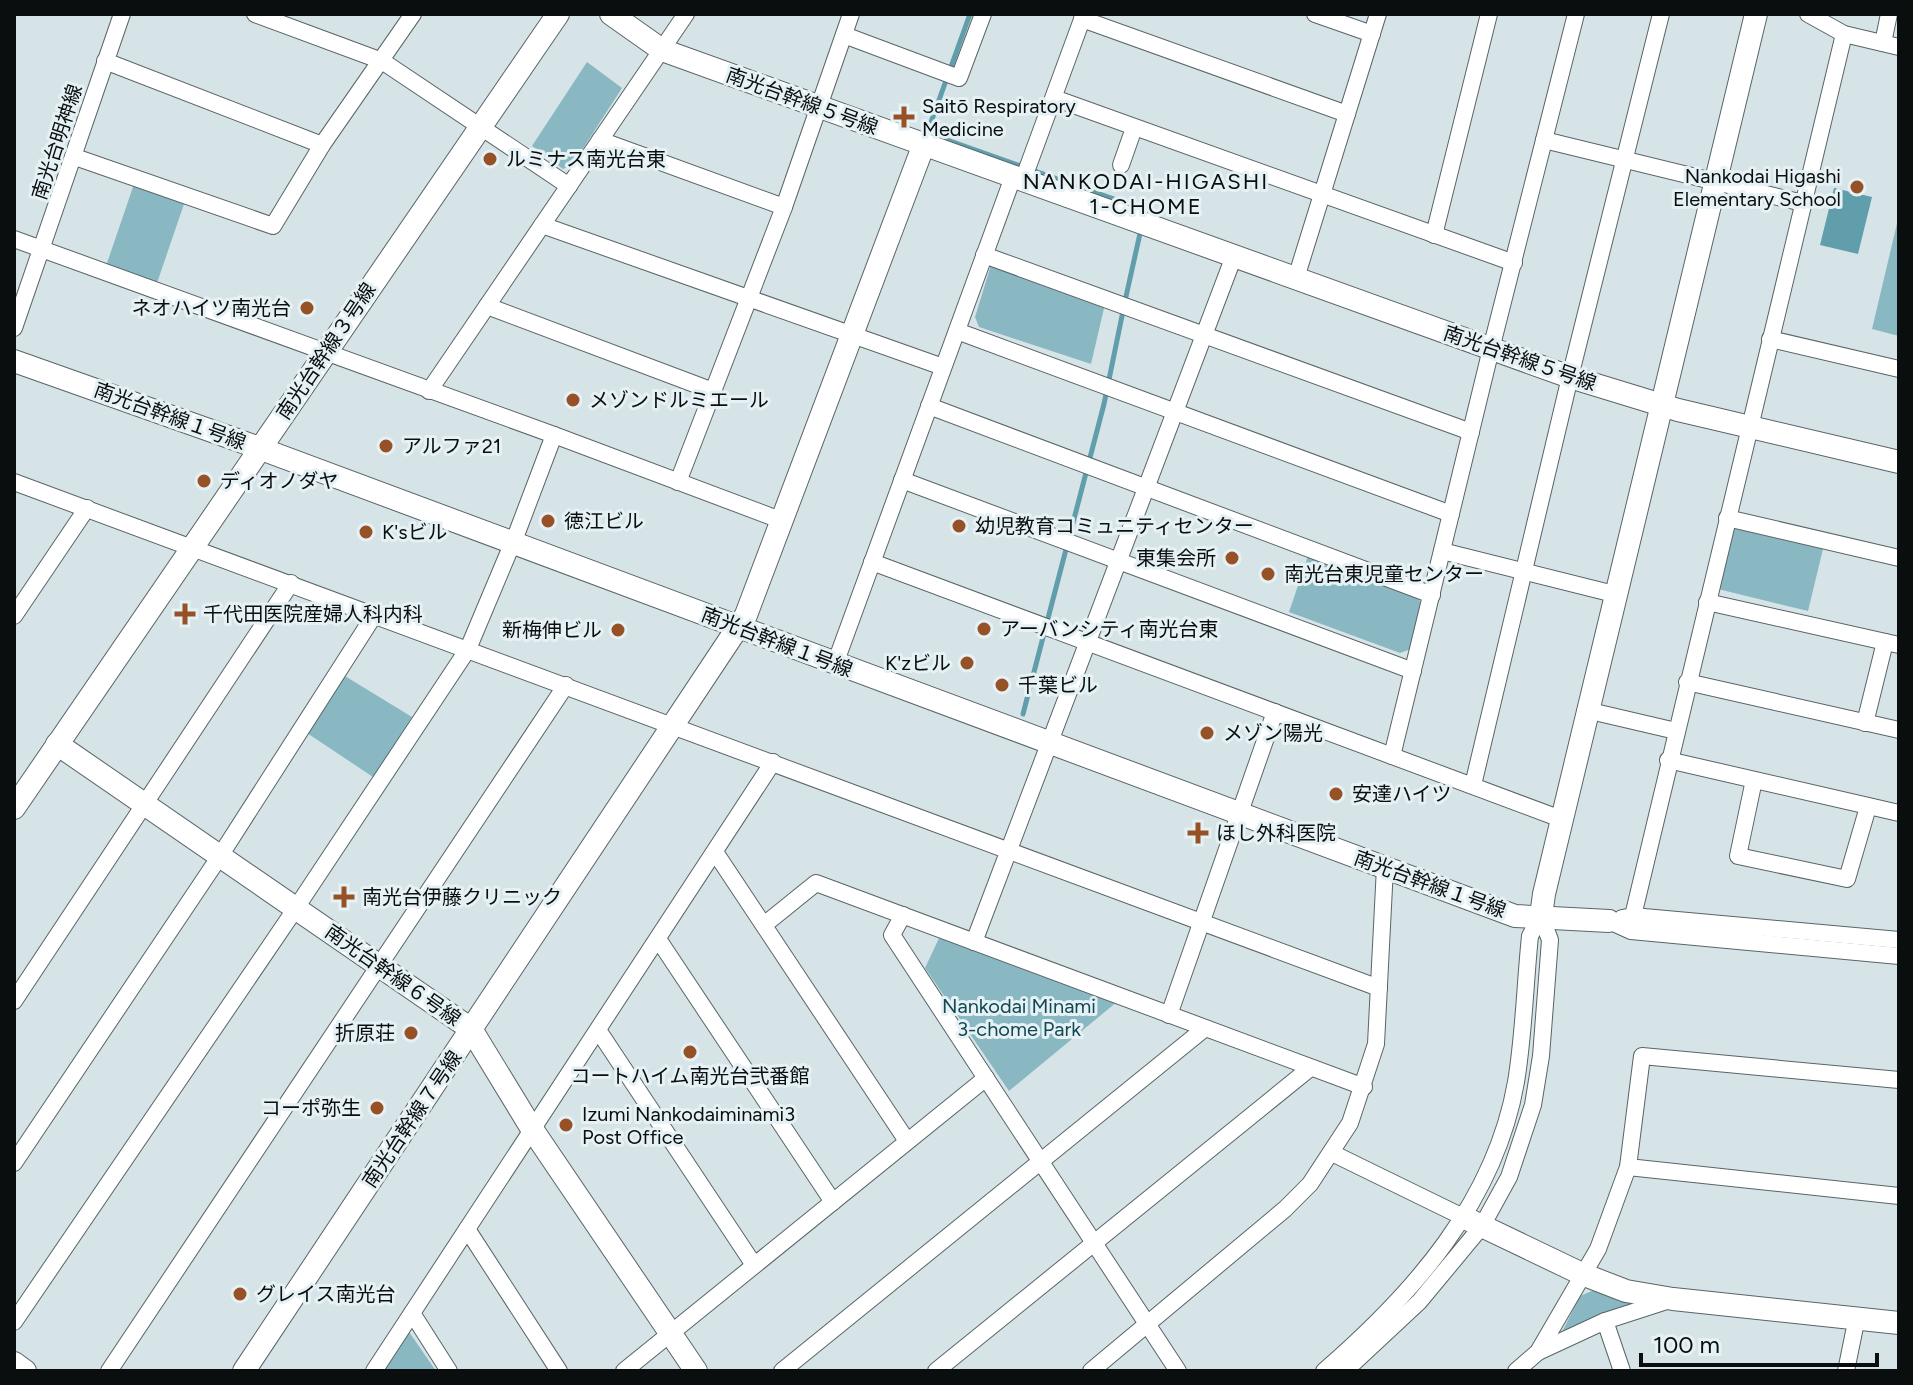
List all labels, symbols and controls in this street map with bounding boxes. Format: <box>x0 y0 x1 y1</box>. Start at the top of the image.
street label: 南光台幹線５号線 <box>723 62 881 140</box>
street label: 南光台明神線 <box>27 81 87 203</box>
place label: Saitō Respiratory Medicine <box>922 94 1076 141</box>
marker: Saitō Respiratory Medicine <box>893 106 915 128</box>
place label: ルミナス南光台東 <box>506 147 666 171</box>
marker: ルミナス南光台東 <box>481 150 499 168</box>
place label: Nankodai Higashi Elementary School <box>1673 164 1841 211</box>
district label: NANKODAI-HIGASHI 1-CHOME <box>1023 168 1269 220</box>
marker: Nankodai Higashi Elementary School <box>1848 178 1866 196</box>
street label: 南光台幹線３号線 <box>271 278 381 424</box>
place label: ネオハイツ南光台 <box>131 296 291 320</box>
marker: ネオハイツ南光台 <box>298 299 316 317</box>
street label: 南光台幹線５号線 <box>1440 321 1600 395</box>
street label: 南光台幹線１号線 <box>91 377 249 455</box>
place label: メゾンドルミエール <box>589 388 769 412</box>
marker: メゾンドルミエール <box>564 391 582 409</box>
place label: アルファ21 <box>402 434 501 458</box>
marker: アルファ21 <box>377 437 395 455</box>
place label: ディオノダヤ <box>220 469 339 493</box>
marker: ディオノダヤ <box>195 472 213 490</box>
place label: 徳江ビル <box>564 509 644 533</box>
marker: 徳江ビル <box>539 512 557 530</box>
place label: 幼児教育コミュニティセンター <box>975 514 1254 538</box>
marker: 幼児教育コミュニティセンター <box>950 517 968 535</box>
place label: K'sビル <box>382 520 448 544</box>
marker: K'sビル <box>357 523 375 541</box>
place label: 東集会所 <box>1136 546 1216 570</box>
marker: 東集会所 <box>1223 549 1241 567</box>
place label: 南光台東児童センター <box>1284 562 1484 586</box>
marker: 南光台東児童センター <box>1259 565 1277 583</box>
place label: 千代田医院産婦人科内科 <box>203 602 423 626</box>
street label: 南光台幹線１号線 <box>698 602 856 682</box>
marker: 千代田医院産婦人科内科 <box>174 603 196 625</box>
place label: アーバンシティ南光台東 <box>1000 617 1218 641</box>
place label: 新梅伸ビル <box>502 618 602 642</box>
marker: アーバンシティ南光台東 <box>975 620 993 638</box>
marker: 新梅伸ビル <box>609 621 627 639</box>
place label: K'zビル <box>885 651 951 675</box>
marker: K'zビル <box>958 654 976 672</box>
place label: 千葉ビル <box>1018 673 1098 697</box>
marker: 千葉ビル <box>993 676 1011 694</box>
place label: メゾン陽光 <box>1223 721 1323 745</box>
marker: メゾン陽光 <box>1198 724 1216 742</box>
place label: 安達ハイツ <box>1352 782 1452 806</box>
marker: 安達ハイツ <box>1327 785 1345 803</box>
place label: ほし外科医院 <box>1216 821 1336 845</box>
marker: ほし外科医院 <box>1187 822 1209 844</box>
street label: 南光台幹線１号線 <box>1351 845 1509 923</box>
place label: 南光台伊藤クリニック <box>362 885 562 909</box>
marker: 南光台伊藤クリニック <box>333 886 355 908</box>
street label: 南光台幹線６号線 <box>321 919 465 1031</box>
park label: Nankodai Minami 3-chome Park <box>942 994 1096 1041</box>
place label: 折原荘 <box>335 1021 395 1045</box>
marker: 折原荘 <box>402 1024 420 1042</box>
marker: コートハイム南光台弐番館 <box>681 1043 699 1061</box>
street label: 南光台幹線７号線 <box>357 1046 467 1192</box>
place label: コートハイム南光台弐番館 <box>570 1064 810 1088</box>
place label: コーポ弥生 <box>261 1096 361 1120</box>
marker: コーポ弥生 <box>368 1099 386 1117</box>
place label: Izumi Nankodaiminami3 Post Office <box>582 1102 795 1149</box>
marker: Izumi Nankodaiminami3 Post Office <box>557 1116 575 1134</box>
place label: グレイス南光台 <box>256 1282 395 1306</box>
marker: グレイス南光台 <box>231 1285 249 1303</box>
scale bar <box>1641 1317 1877 1367</box>
text: 100 m <box>1653 1330 1720 1359</box>

